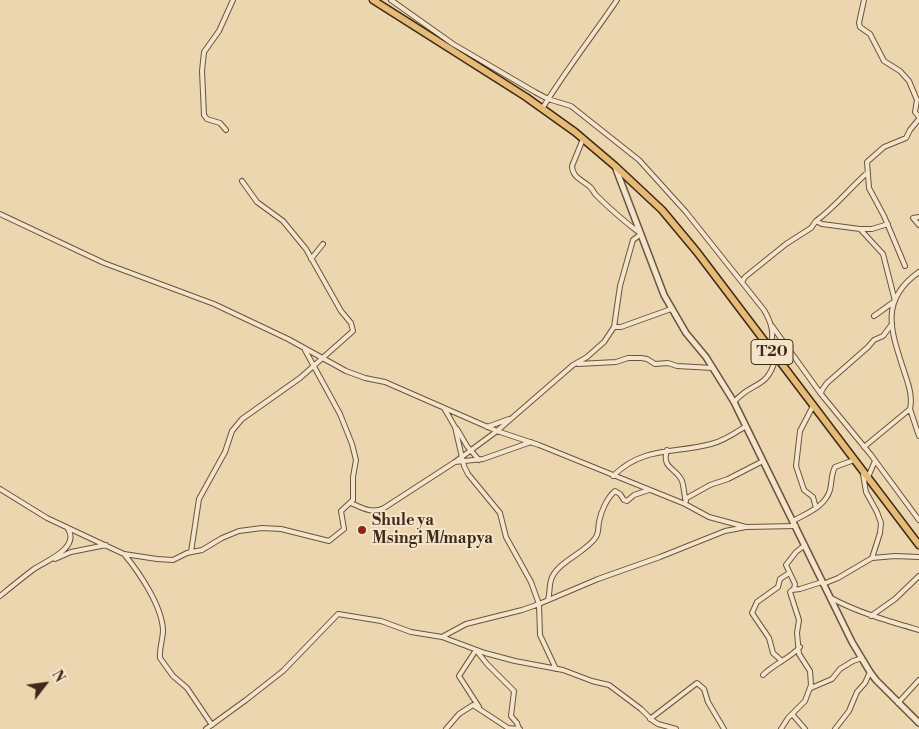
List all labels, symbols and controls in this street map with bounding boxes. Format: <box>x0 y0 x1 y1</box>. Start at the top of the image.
road number: T20 <box>751 340 793 364</box>
place label: Shule ya Msingi M/mapya <box>372 511 493 549</box>
marker: Shule ya Msingi M/mapya <box>356 524 368 536</box>
north arrow <box>20 659 70 709</box>
text: N <box>47 667 69 686</box>

